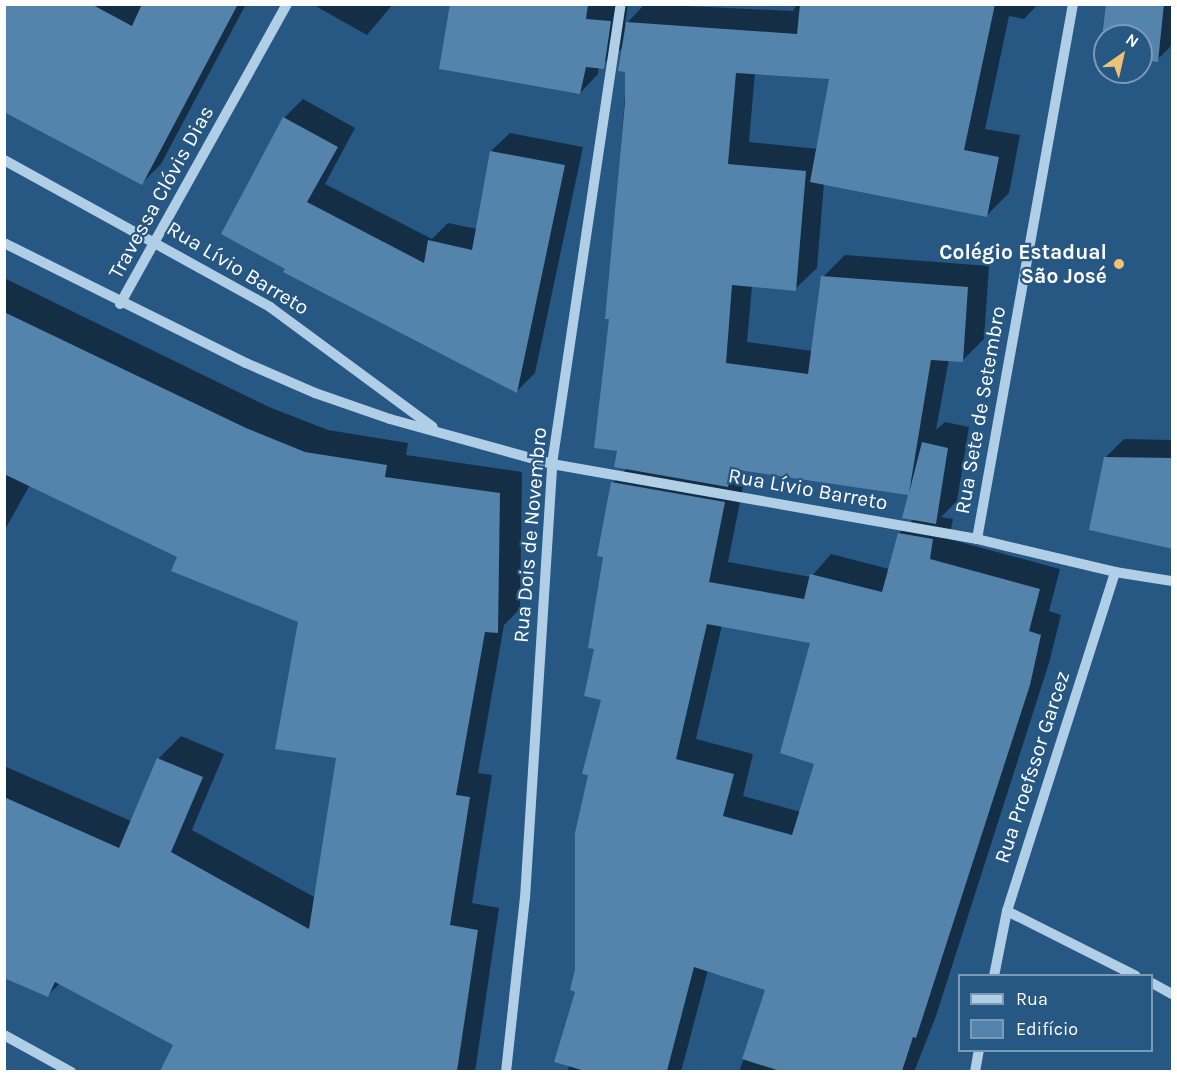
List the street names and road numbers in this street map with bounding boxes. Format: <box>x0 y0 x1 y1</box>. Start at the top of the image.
street label: Travessa Clóvis Dias <box>103 101 219 283</box>
street label: Rua Lívio Barreto <box>162 216 314 320</box>
street label: Rua Sete de Setembro <box>949 304 1011 516</box>
street label: Rua Dois de Novembro <box>508 426 552 644</box>
street label: Rua Lívio Barreto <box>726 463 890 515</box>
street label: Rua Proefssor Garcez <box>989 668 1075 866</box>

